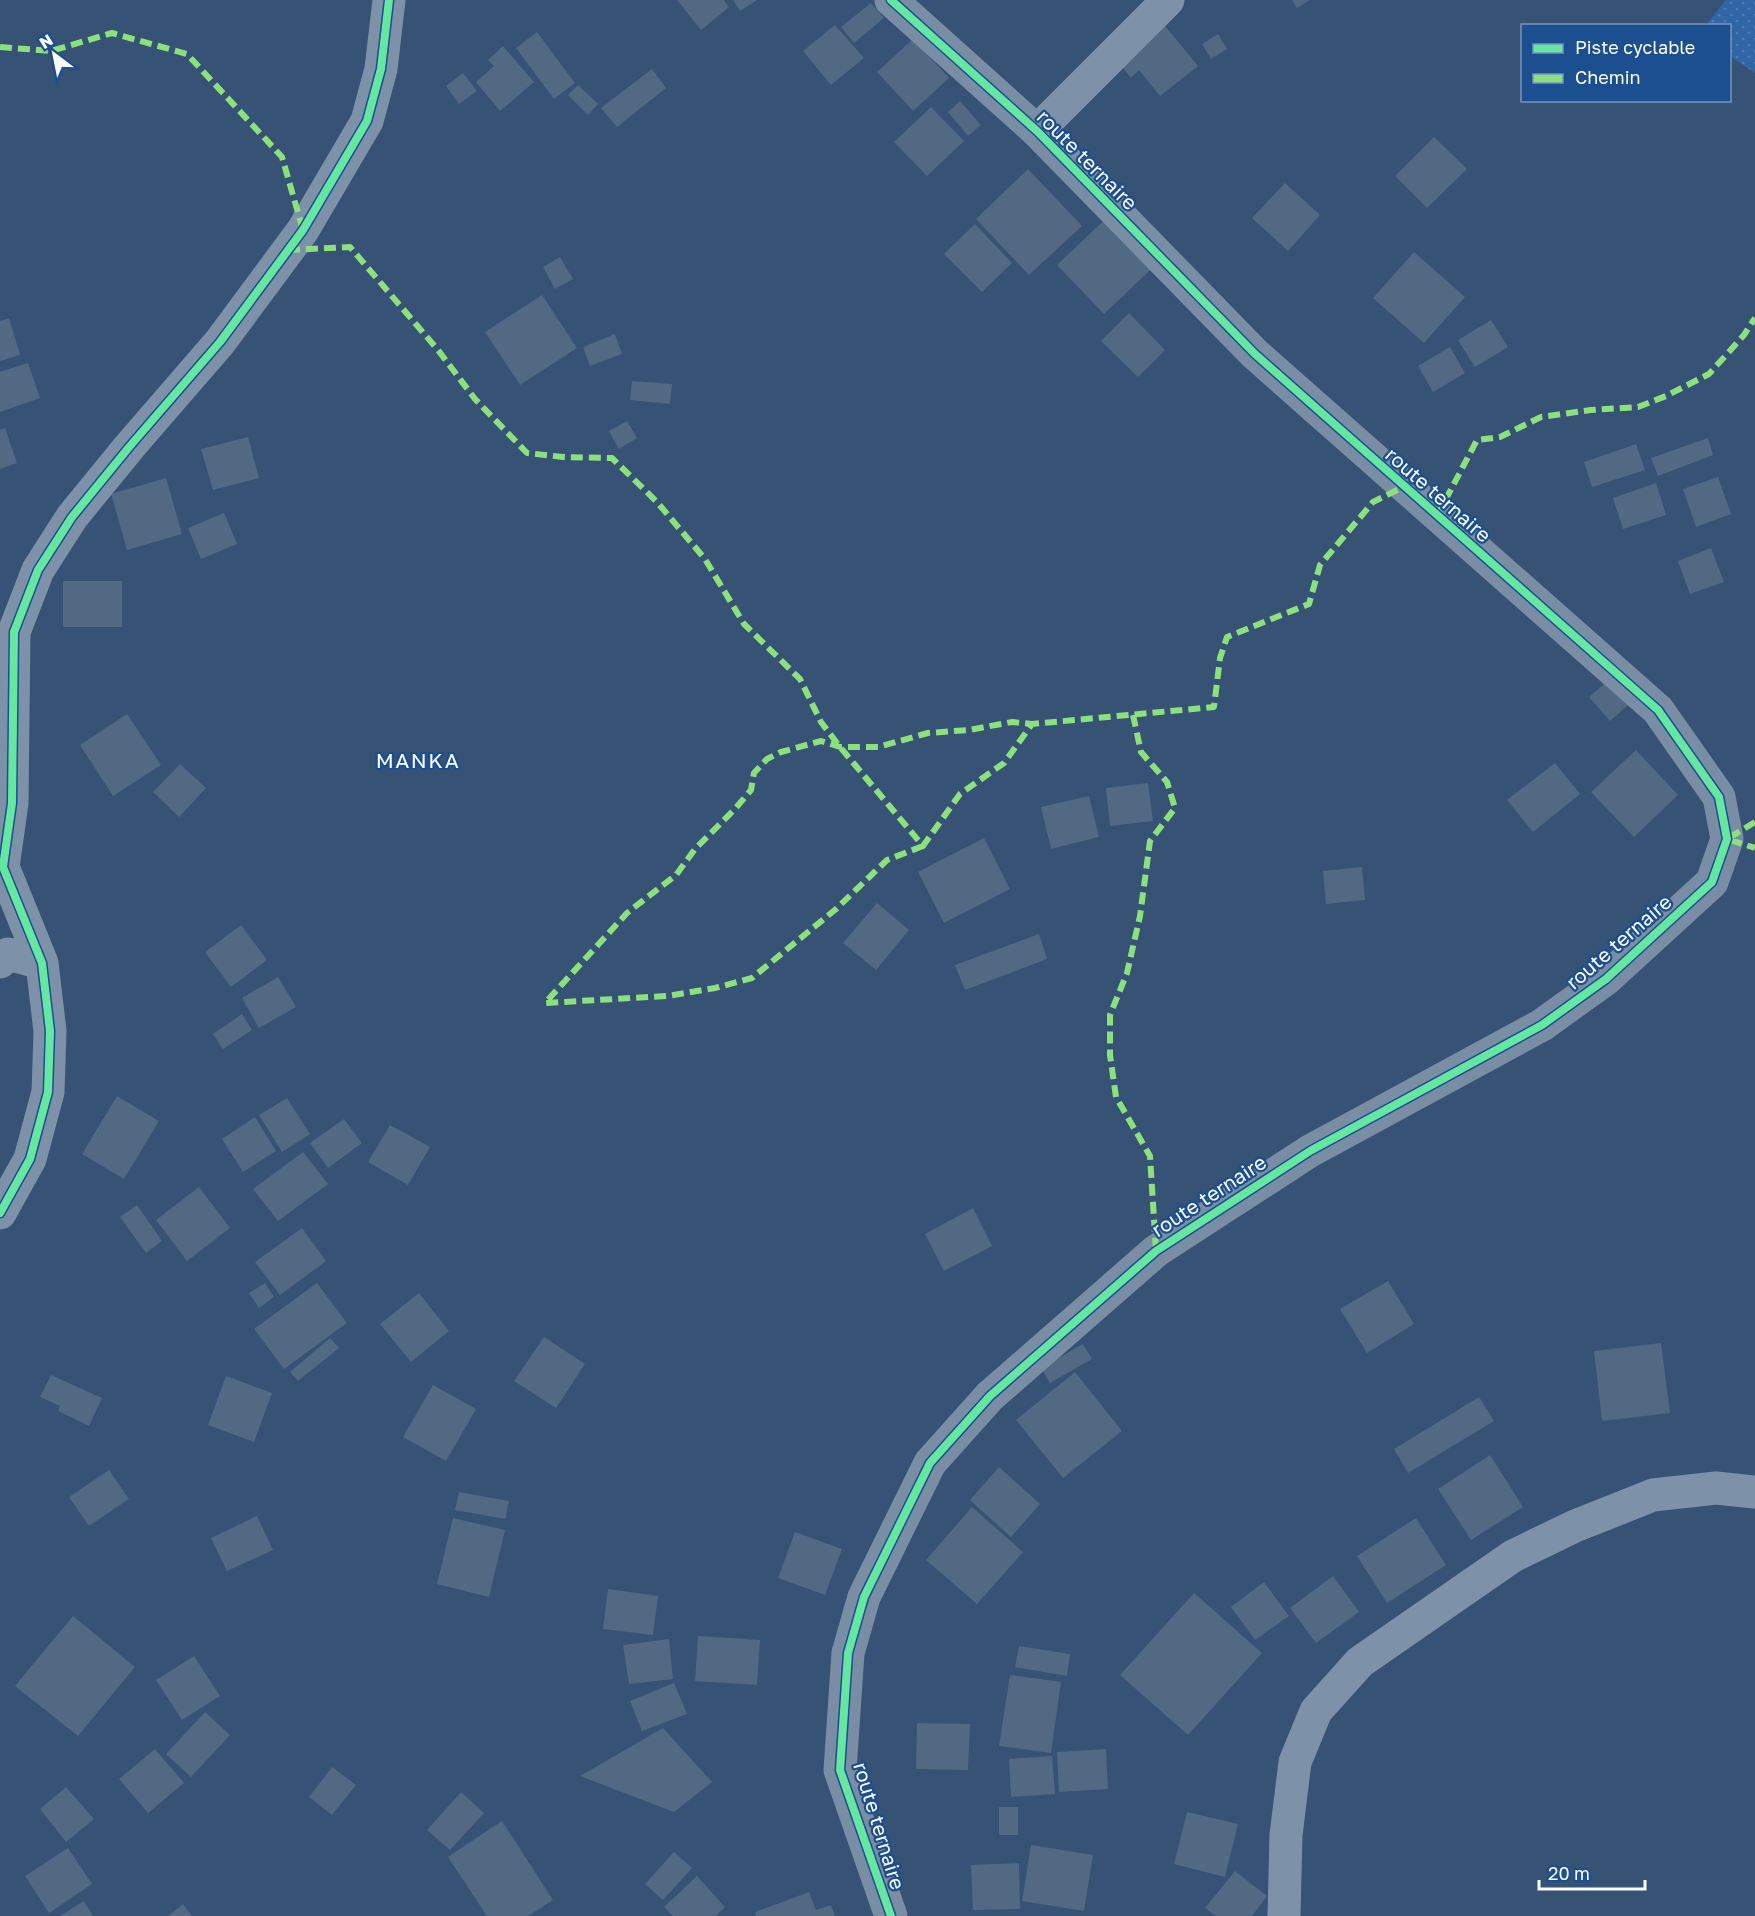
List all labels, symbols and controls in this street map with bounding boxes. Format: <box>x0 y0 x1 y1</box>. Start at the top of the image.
north arrow <box>24 24 84 84</box>
legend <box>1521 24 1731 102</box>
text: N <box>36 30 57 53</box>
text: Piste cyclable <box>1575 36 1695 58</box>
text: Chemin <box>1575 66 1641 88</box>
street label: route ternaire <box>1033 104 1143 214</box>
street label: route ternaire <box>1381 442 1496 547</box>
district label: MANKA <box>376 747 460 773</box>
street label: route ternaire <box>1561 889 1676 994</box>
street label: route ternaire <box>1147 1149 1270 1241</box>
street label: route ternaire <box>849 1759 911 1892</box>
scale bar <box>1539 1853 1646 1891</box>
text: 20 m <box>1548 1862 1590 1884</box>

